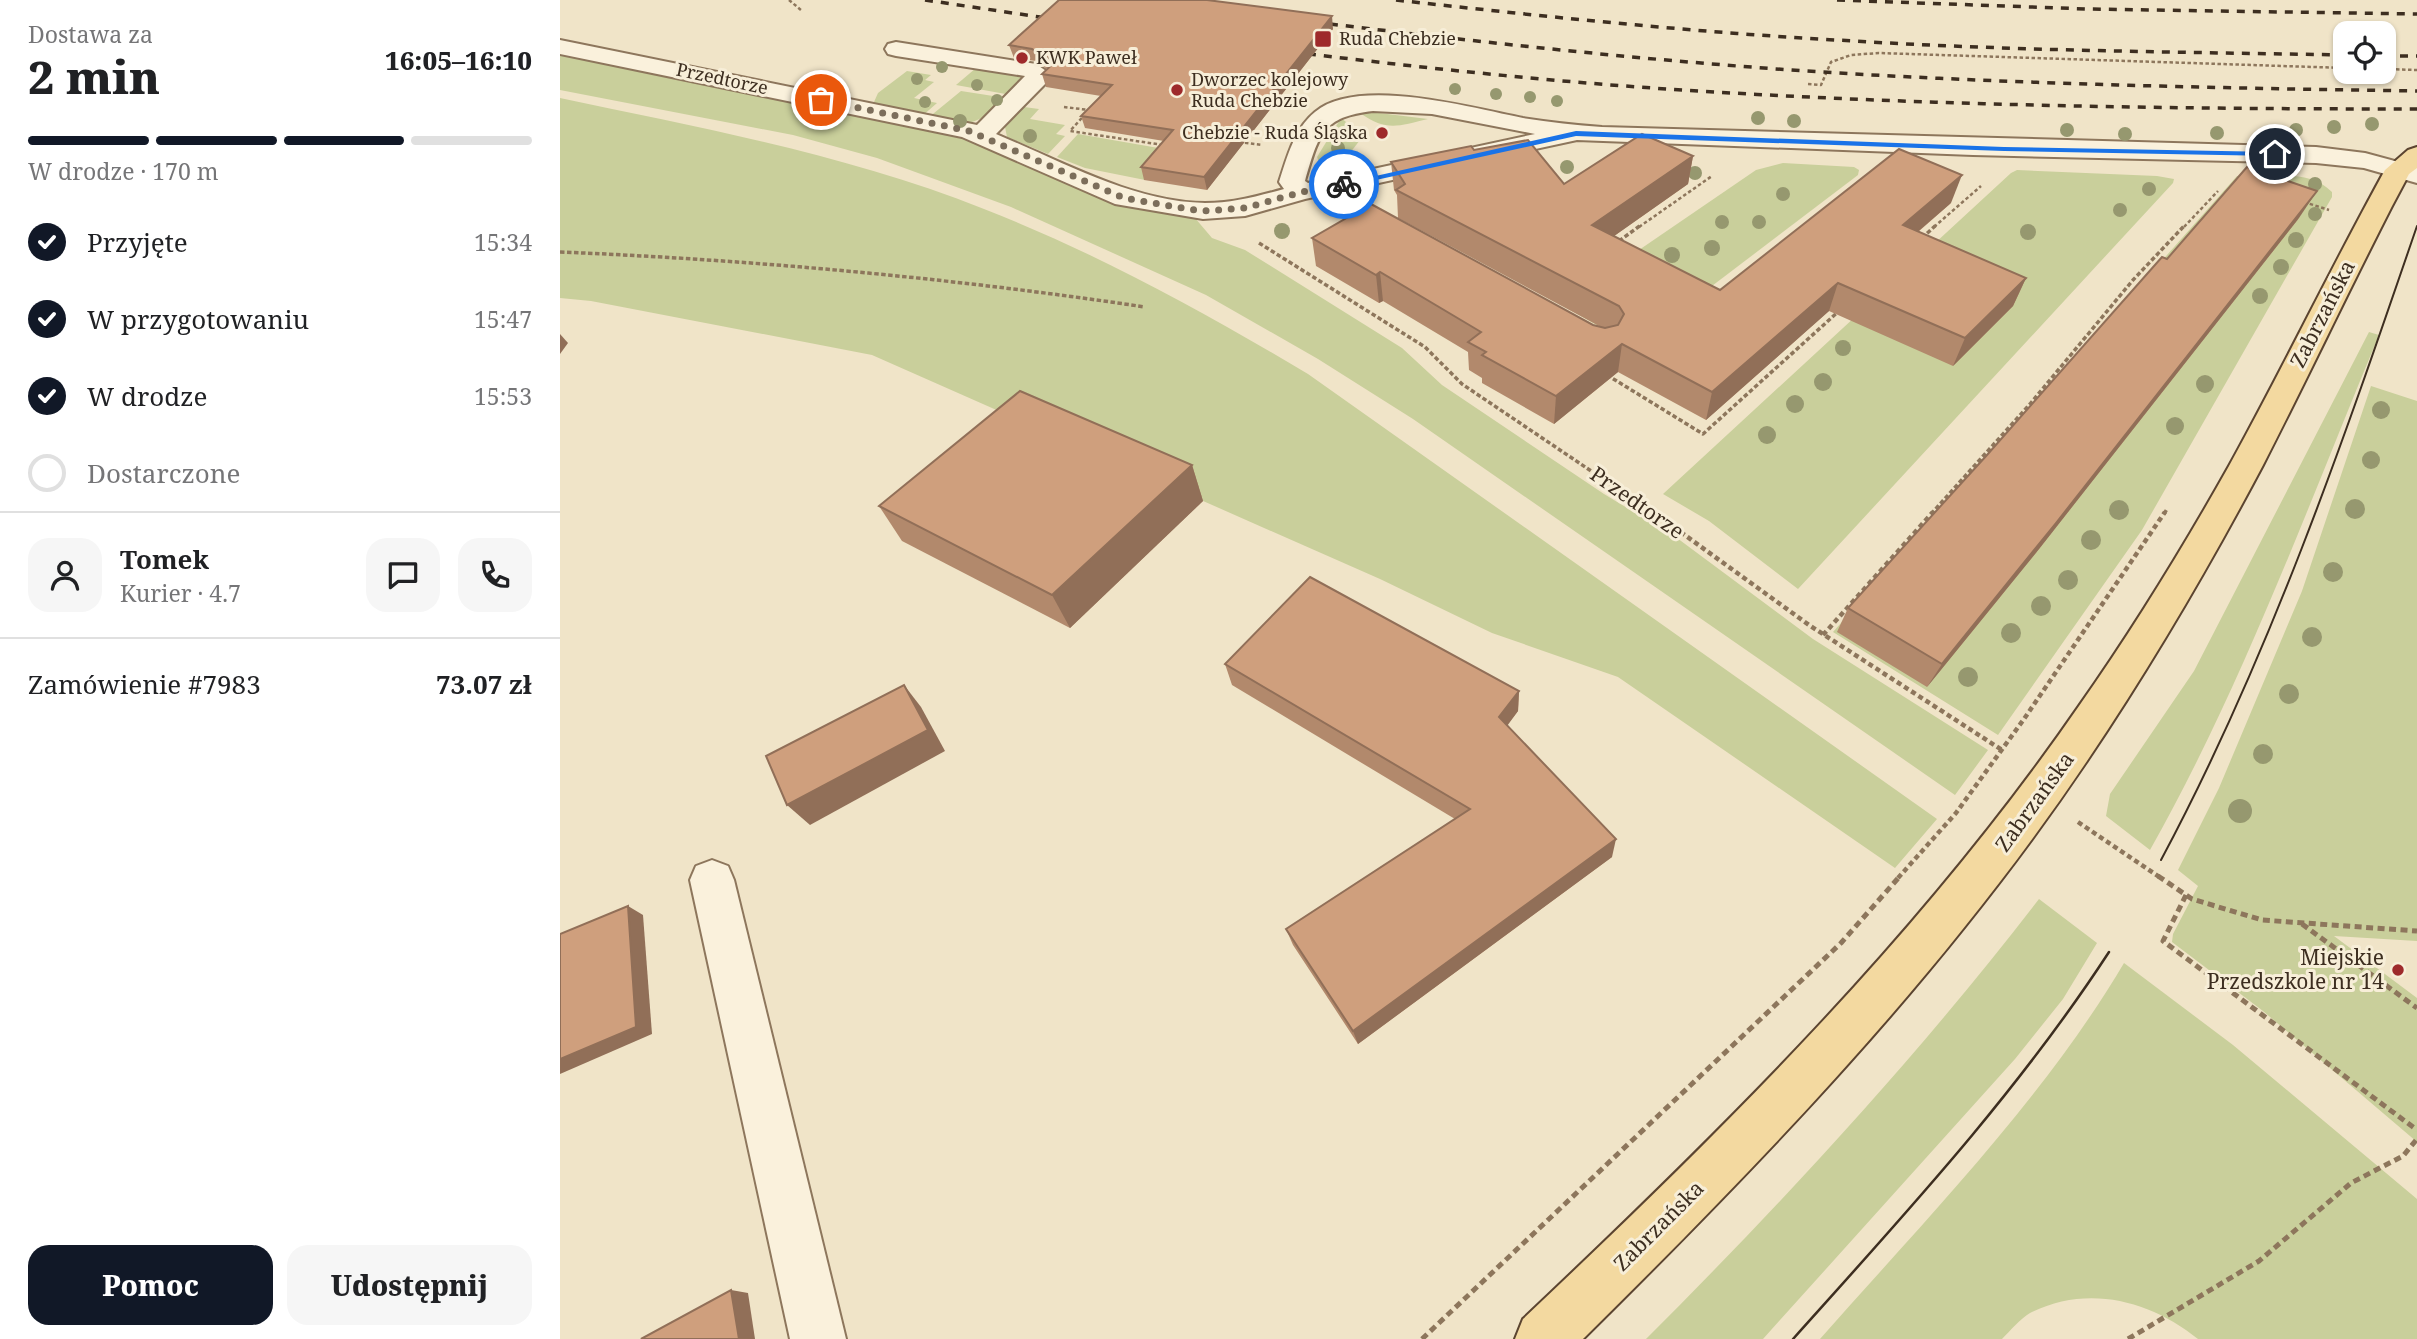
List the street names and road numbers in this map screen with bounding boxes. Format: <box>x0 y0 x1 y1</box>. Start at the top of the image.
street label: Przedtorze <box>674 57 770 99</box>
street label: Zabrzańska <box>2283 255 2361 372</box>
street label: Przedtorze <box>1585 460 1690 545</box>
street label: Zabrzańska <box>1989 746 2080 857</box>
street label: Zabrzańska <box>1607 1174 1709 1276</box>

